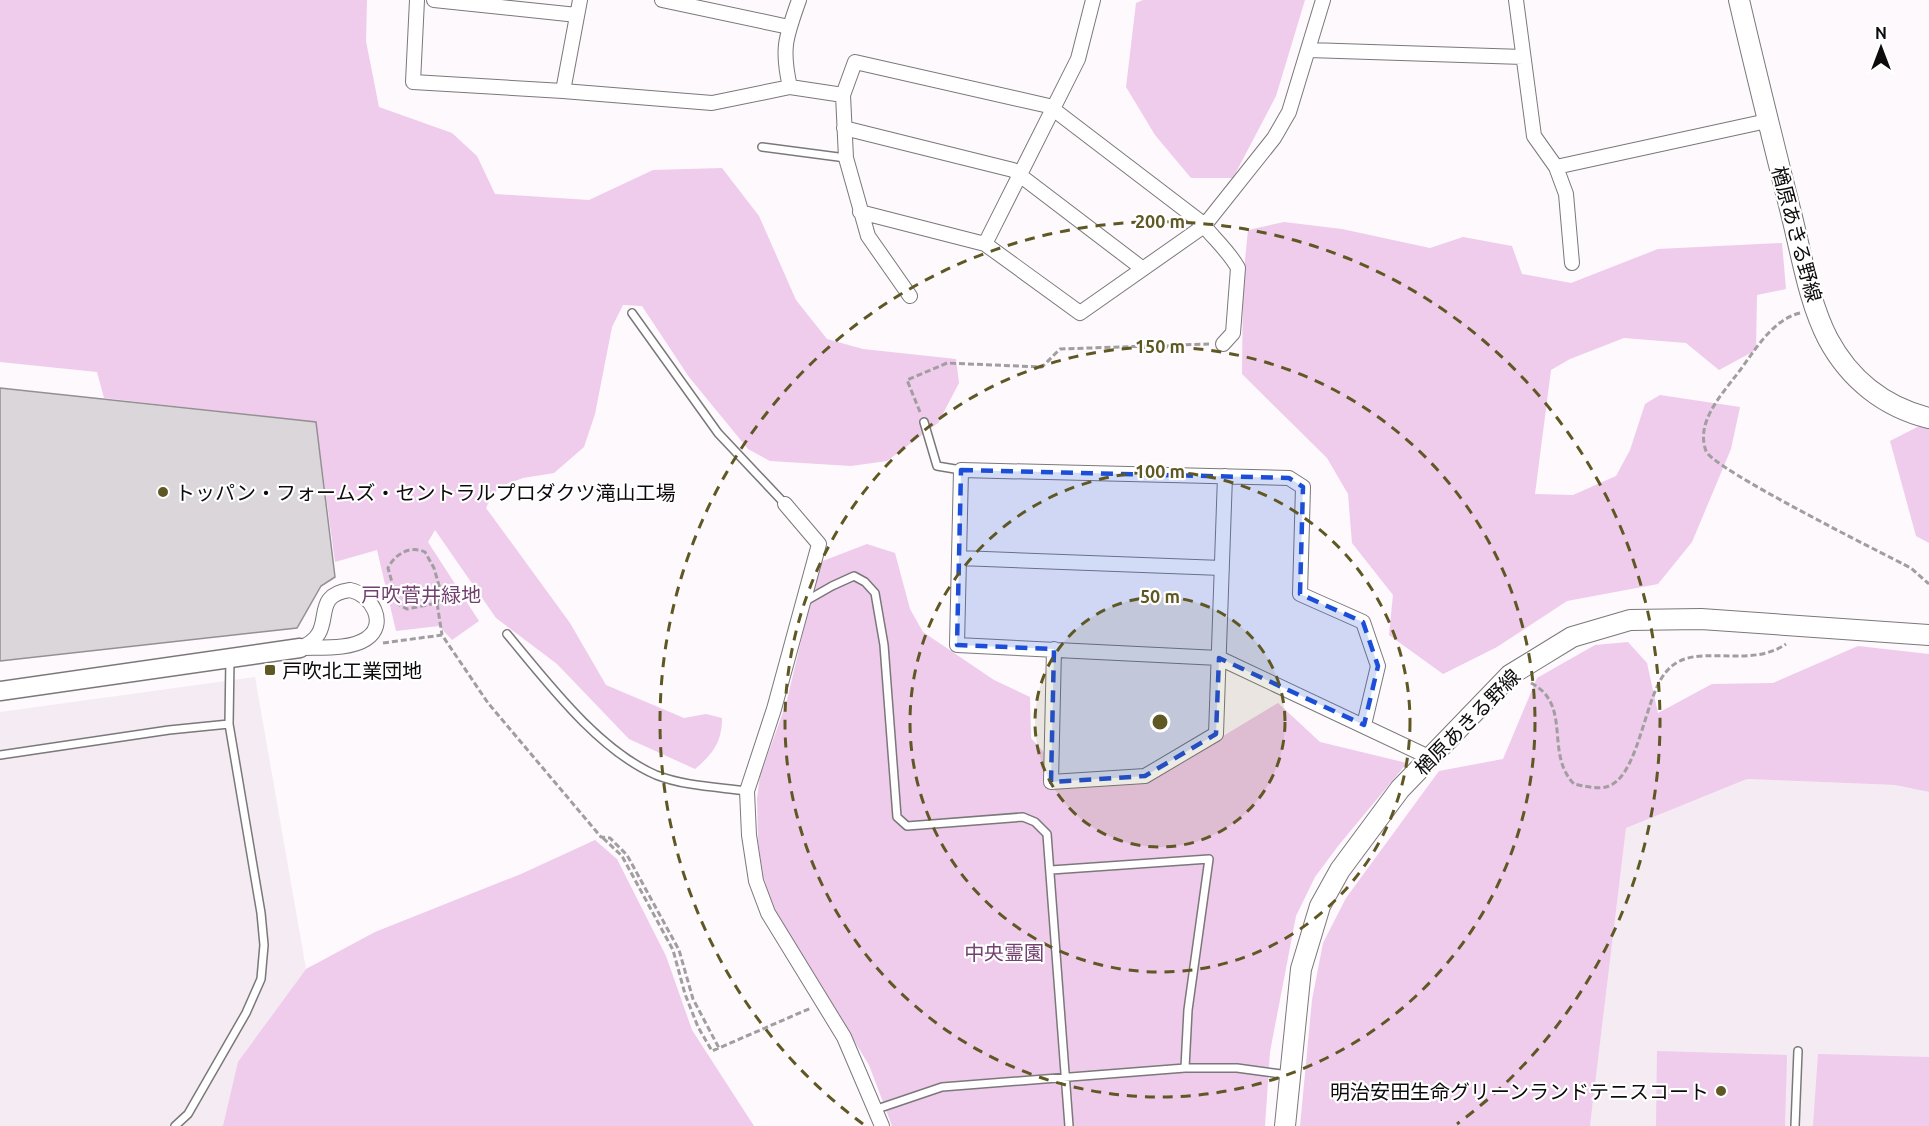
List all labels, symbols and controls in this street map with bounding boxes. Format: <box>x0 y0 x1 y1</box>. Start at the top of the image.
north arrow <box>1851 18 1911 78</box>
text: N <box>1875 24 1887 42</box>
street label: 楢原あきる野線 <box>1768 164 1826 304</box>
text: 200 m <box>1135 211 1185 231</box>
text: 150 m <box>1135 336 1185 356</box>
text: 100 m <box>1135 461 1185 481</box>
place label: トッパン・フォームズ・セントラルプロダクツ滝山工場 <box>175 481 675 504</box>
marker: トッパン・フォームズ・セントラルプロダクツ滝山工場 <box>156 485 170 499</box>
park label: 戸吹菅井緑地 <box>361 583 481 606</box>
text: 50 m <box>1140 586 1180 606</box>
place label: 戸吹北工業団地 <box>282 659 422 682</box>
marker: 戸吹北工業団地 <box>263 663 277 677</box>
street label: 楢原あきる野線 <box>1410 665 1524 779</box>
centre of rings <box>1150 712 1170 732</box>
park label: 中央霊園 <box>964 941 1044 964</box>
place label: 明治安田生命グリーンランドテニスコート <box>1330 1080 1709 1103</box>
marker: 明治安田生命グリーンランドテニスコート <box>1714 1084 1728 1098</box>

